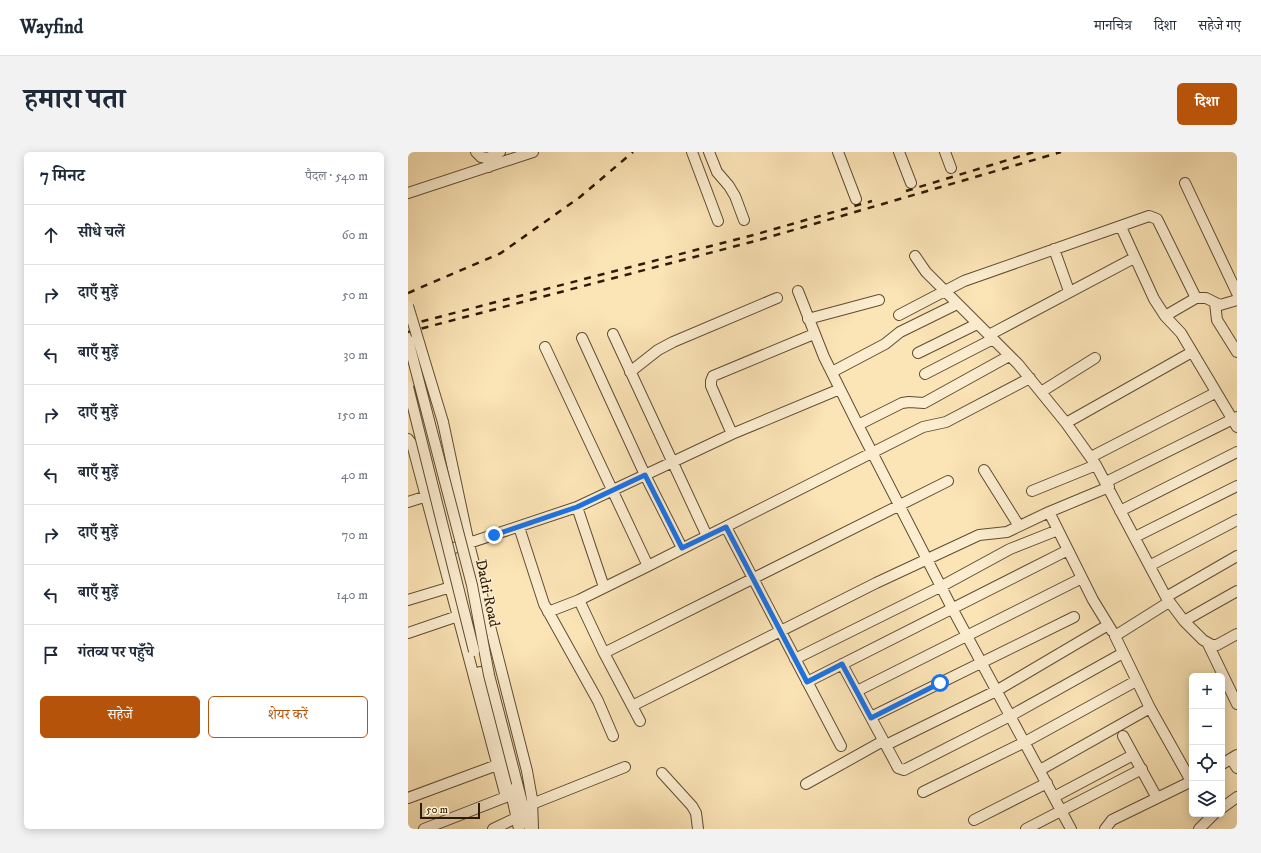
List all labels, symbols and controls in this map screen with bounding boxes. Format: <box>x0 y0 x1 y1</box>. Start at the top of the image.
text: Wayfind <box>20 16 83 39</box>
text: मानचित्र <box>1094 17 1132 35</box>
text: दिशा <box>1154 17 1176 35</box>
text: सहेजे गए <box>1198 17 1241 35</box>
text: हमारा पता <box>24 82 125 117</box>
button: दिशा <box>1177 83 1237 125</box>
text: 7 मिनट <box>40 165 85 187</box>
text: पैदल · 540 m <box>305 168 368 184</box>
text: सीधे चलें <box>78 223 125 242</box>
icon: ahead <box>40 224 62 246</box>
text: 60 m <box>342 227 368 243</box>
text: दाएँ मुड़ें <box>78 283 118 302</box>
icon: right <box>40 284 62 306</box>
text: 50 m <box>342 287 368 303</box>
text: बाएँ मुड़ें <box>78 343 118 362</box>
icon: left <box>40 344 62 366</box>
text: 30 m <box>344 347 368 363</box>
text: दाएँ मुड़ें <box>78 403 118 422</box>
icon: right <box>40 404 62 426</box>
text: 150 m <box>337 407 368 423</box>
text: बाएँ मुड़ें <box>78 463 118 482</box>
icon: left <box>40 464 62 486</box>
text: 40 m <box>341 467 368 483</box>
text: दाएँ मुड़ें <box>78 523 118 542</box>
icon: right <box>40 524 62 546</box>
route end <box>485 526 503 544</box>
text: 70 m <box>342 527 368 543</box>
street label: Dadri Road <box>471 557 504 629</box>
text: बाएँ मुड़ें <box>78 583 118 602</box>
icon: left <box>40 584 62 606</box>
text: 140 m <box>336 587 368 603</box>
text: गंतव्य पर पहुँचे <box>78 643 154 662</box>
icon: arrive <box>40 644 62 666</box>
map controls <box>1189 673 1225 817</box>
button: + <box>1189 673 1225 709</box>
route start <box>931 674 949 692</box>
button: सहेजें <box>40 696 200 738</box>
button: शेयर करें <box>208 696 368 738</box>
button: − <box>1189 709 1225 745</box>
button: locate <box>1189 745 1225 781</box>
button: layers <box>1189 781 1225 817</box>
scale bar <box>420 801 480 820</box>
text: 50 m <box>426 803 448 817</box>

